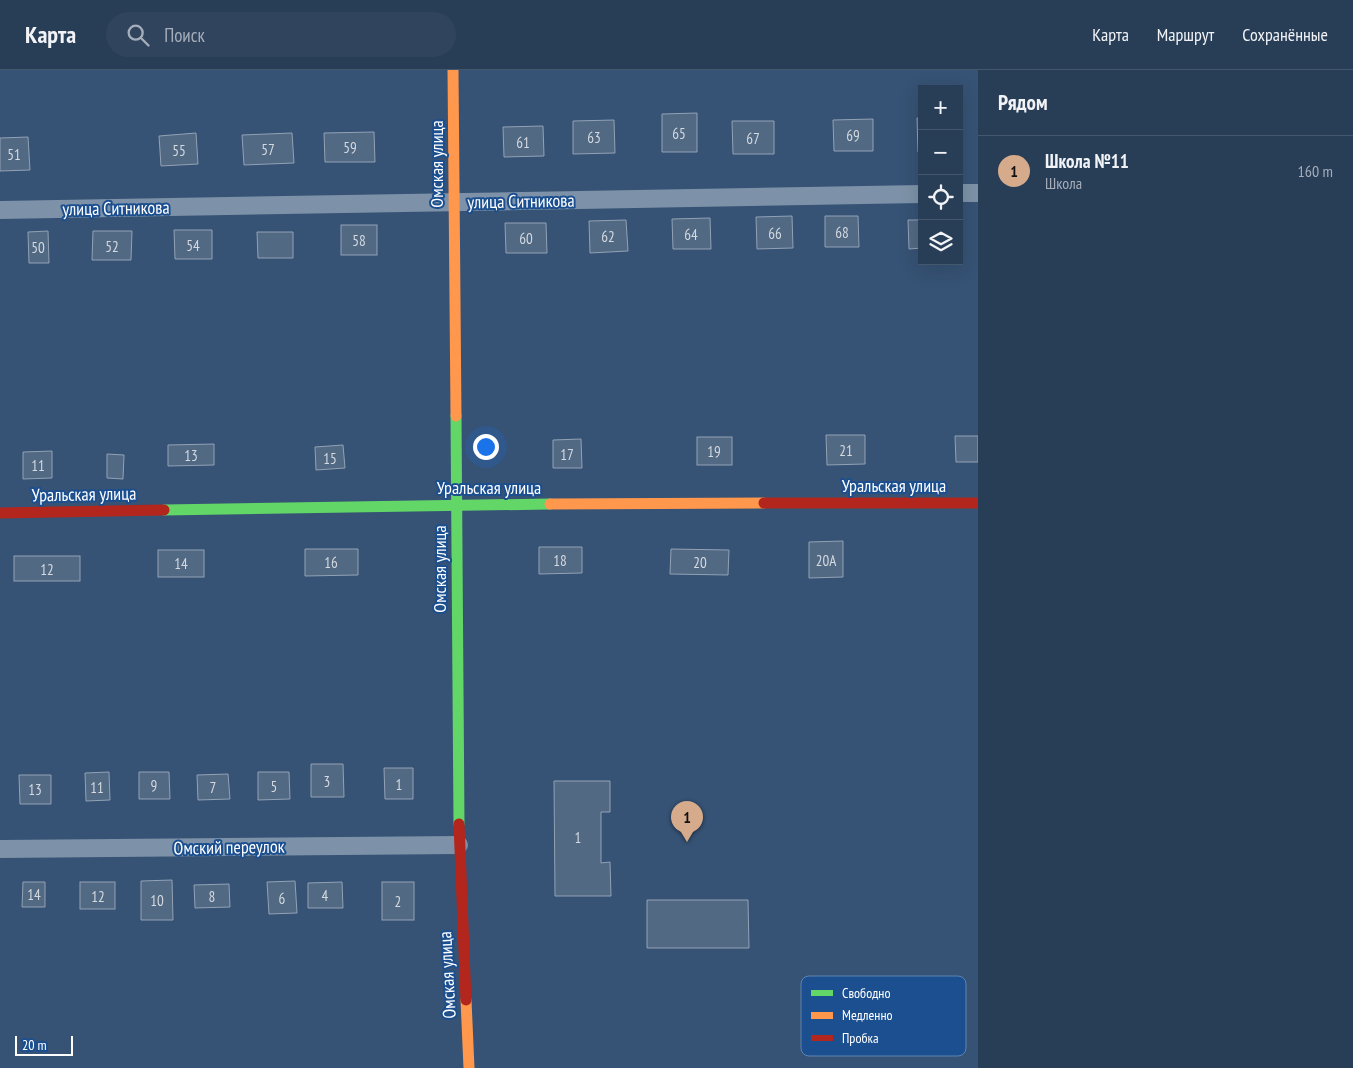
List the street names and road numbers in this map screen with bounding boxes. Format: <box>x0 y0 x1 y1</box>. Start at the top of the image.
street label: Омская улица <box>425 120 448 208</box>
street label: улица Ситникова <box>467 189 575 213</box>
street label: улица Ситникова <box>62 196 170 220</box>
street label: Уральская улица <box>842 474 946 497</box>
street label: Уральская улица <box>437 476 541 499</box>
street label: Уральская улица <box>32 482 136 506</box>
street label: Омская улица <box>428 525 451 613</box>
street label: Омский переулок <box>173 835 285 859</box>
street label: Омская улица <box>433 931 461 1019</box>

